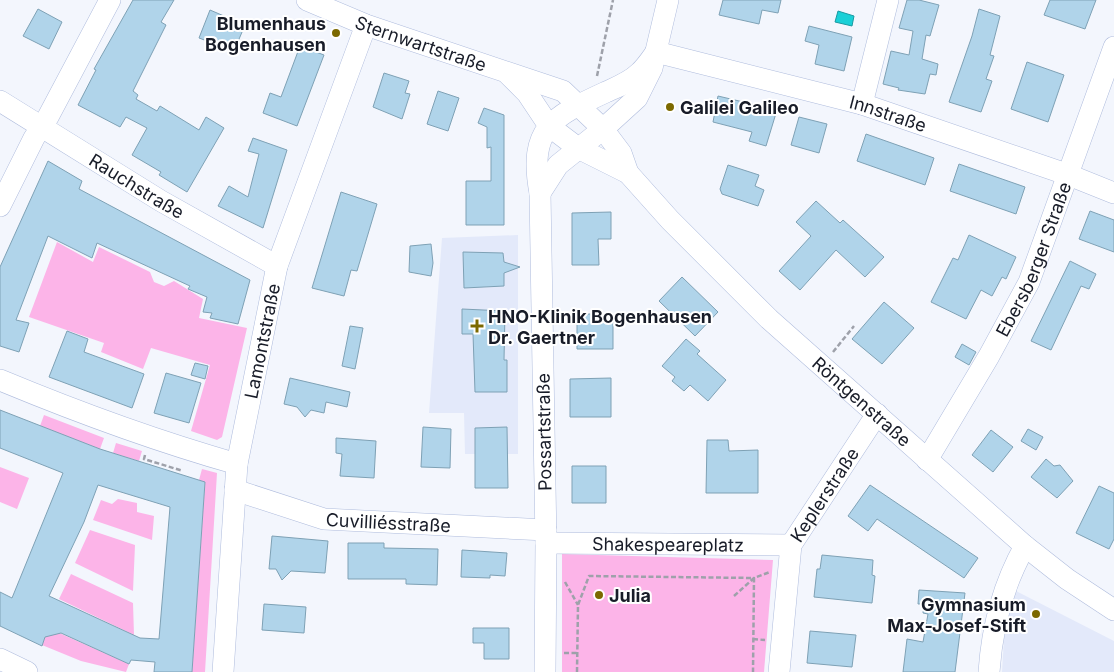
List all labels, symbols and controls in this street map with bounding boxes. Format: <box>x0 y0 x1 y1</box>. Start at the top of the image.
street label: Sternwartstraße <box>352 11 489 75</box>
place label: Blumenhaus Bogenhausen <box>205 13 326 55</box>
marker: Blumenhaus Bogenhausen <box>330 27 342 39</box>
street label: Innstraße <box>847 91 929 136</box>
place label: Galilei Galileo <box>680 97 799 118</box>
marker: Galilei Galileo <box>664 101 676 113</box>
street label: Rauchstraße <box>86 149 188 222</box>
street label: Ebersberger Straße <box>991 179 1075 340</box>
street label: Lamontstraße <box>240 281 284 400</box>
place label: HNO-Klinik Bogenhausen Dr. Gaertner <box>488 306 712 348</box>
marker: HNO-Klinik Bogenhausen Dr. Gaertner <box>470 319 484 333</box>
street label: Röntgenstraße <box>808 352 915 451</box>
street label: Possartstraße <box>532 373 556 491</box>
street label: Keplerstraße <box>786 443 863 546</box>
street label: Cuvilliésstraße <box>325 509 451 536</box>
street label: Shakespeareplatz <box>592 533 744 555</box>
place label: Julia <box>609 585 651 606</box>
marker: Julia <box>593 589 605 601</box>
place label: Gymnasium Max-Josef-Stift <box>887 594 1026 636</box>
marker: Gymnasium Max-Josef-Stift <box>1030 608 1042 620</box>

